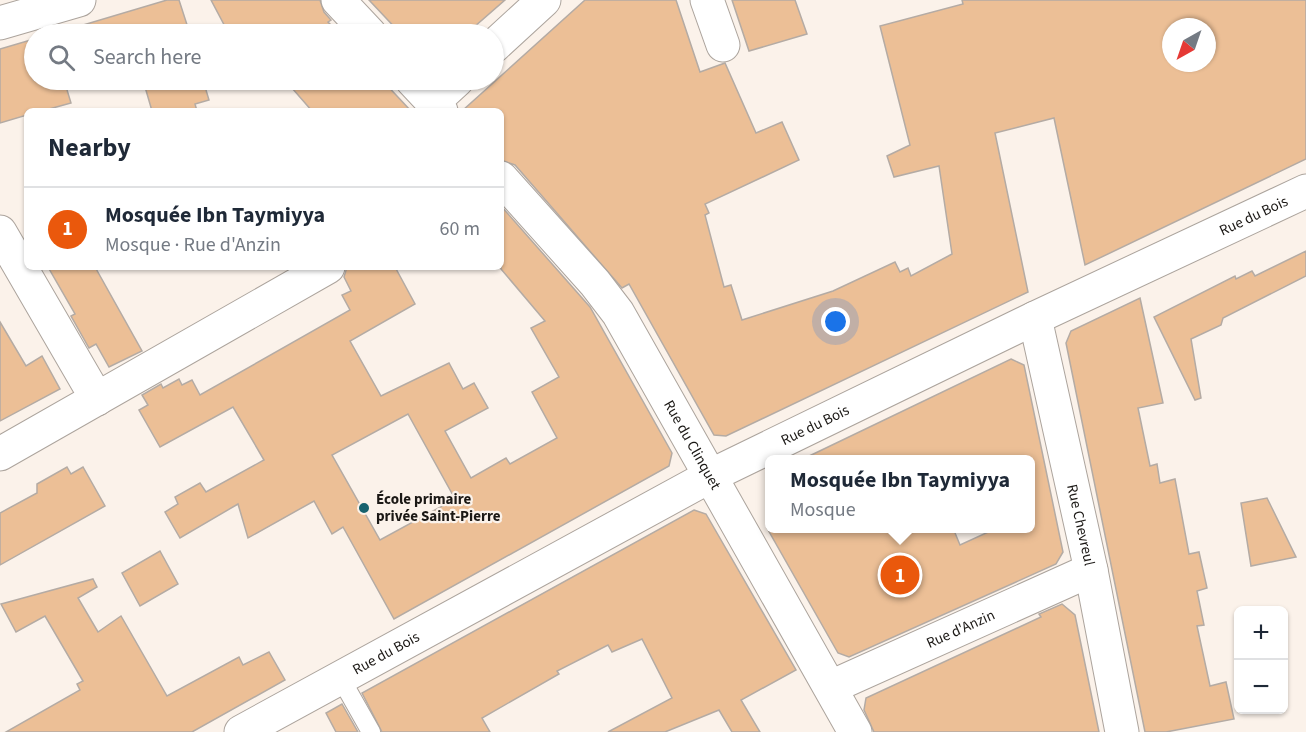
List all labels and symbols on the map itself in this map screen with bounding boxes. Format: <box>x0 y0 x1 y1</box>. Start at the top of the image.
north arrow <box>1162 18 1216 72</box>
street label: Rue du Bois <box>1216 191 1292 241</box>
your location <box>821 307 850 336</box>
street label: Rue du Clinquet <box>658 396 726 494</box>
street label: Rue du Bois <box>777 400 853 451</box>
street label: Rue Chevreul <box>1061 482 1100 568</box>
place label: École primaire privée Saint-Pierre <box>376 489 501 527</box>
marker: École primaire privée Saint-Pierre <box>357 501 371 515</box>
pin: 1 <box>880 552 920 598</box>
street label: Rue d'Anzin <box>923 605 998 654</box>
street label: Rue du Bois <box>349 627 423 680</box>

